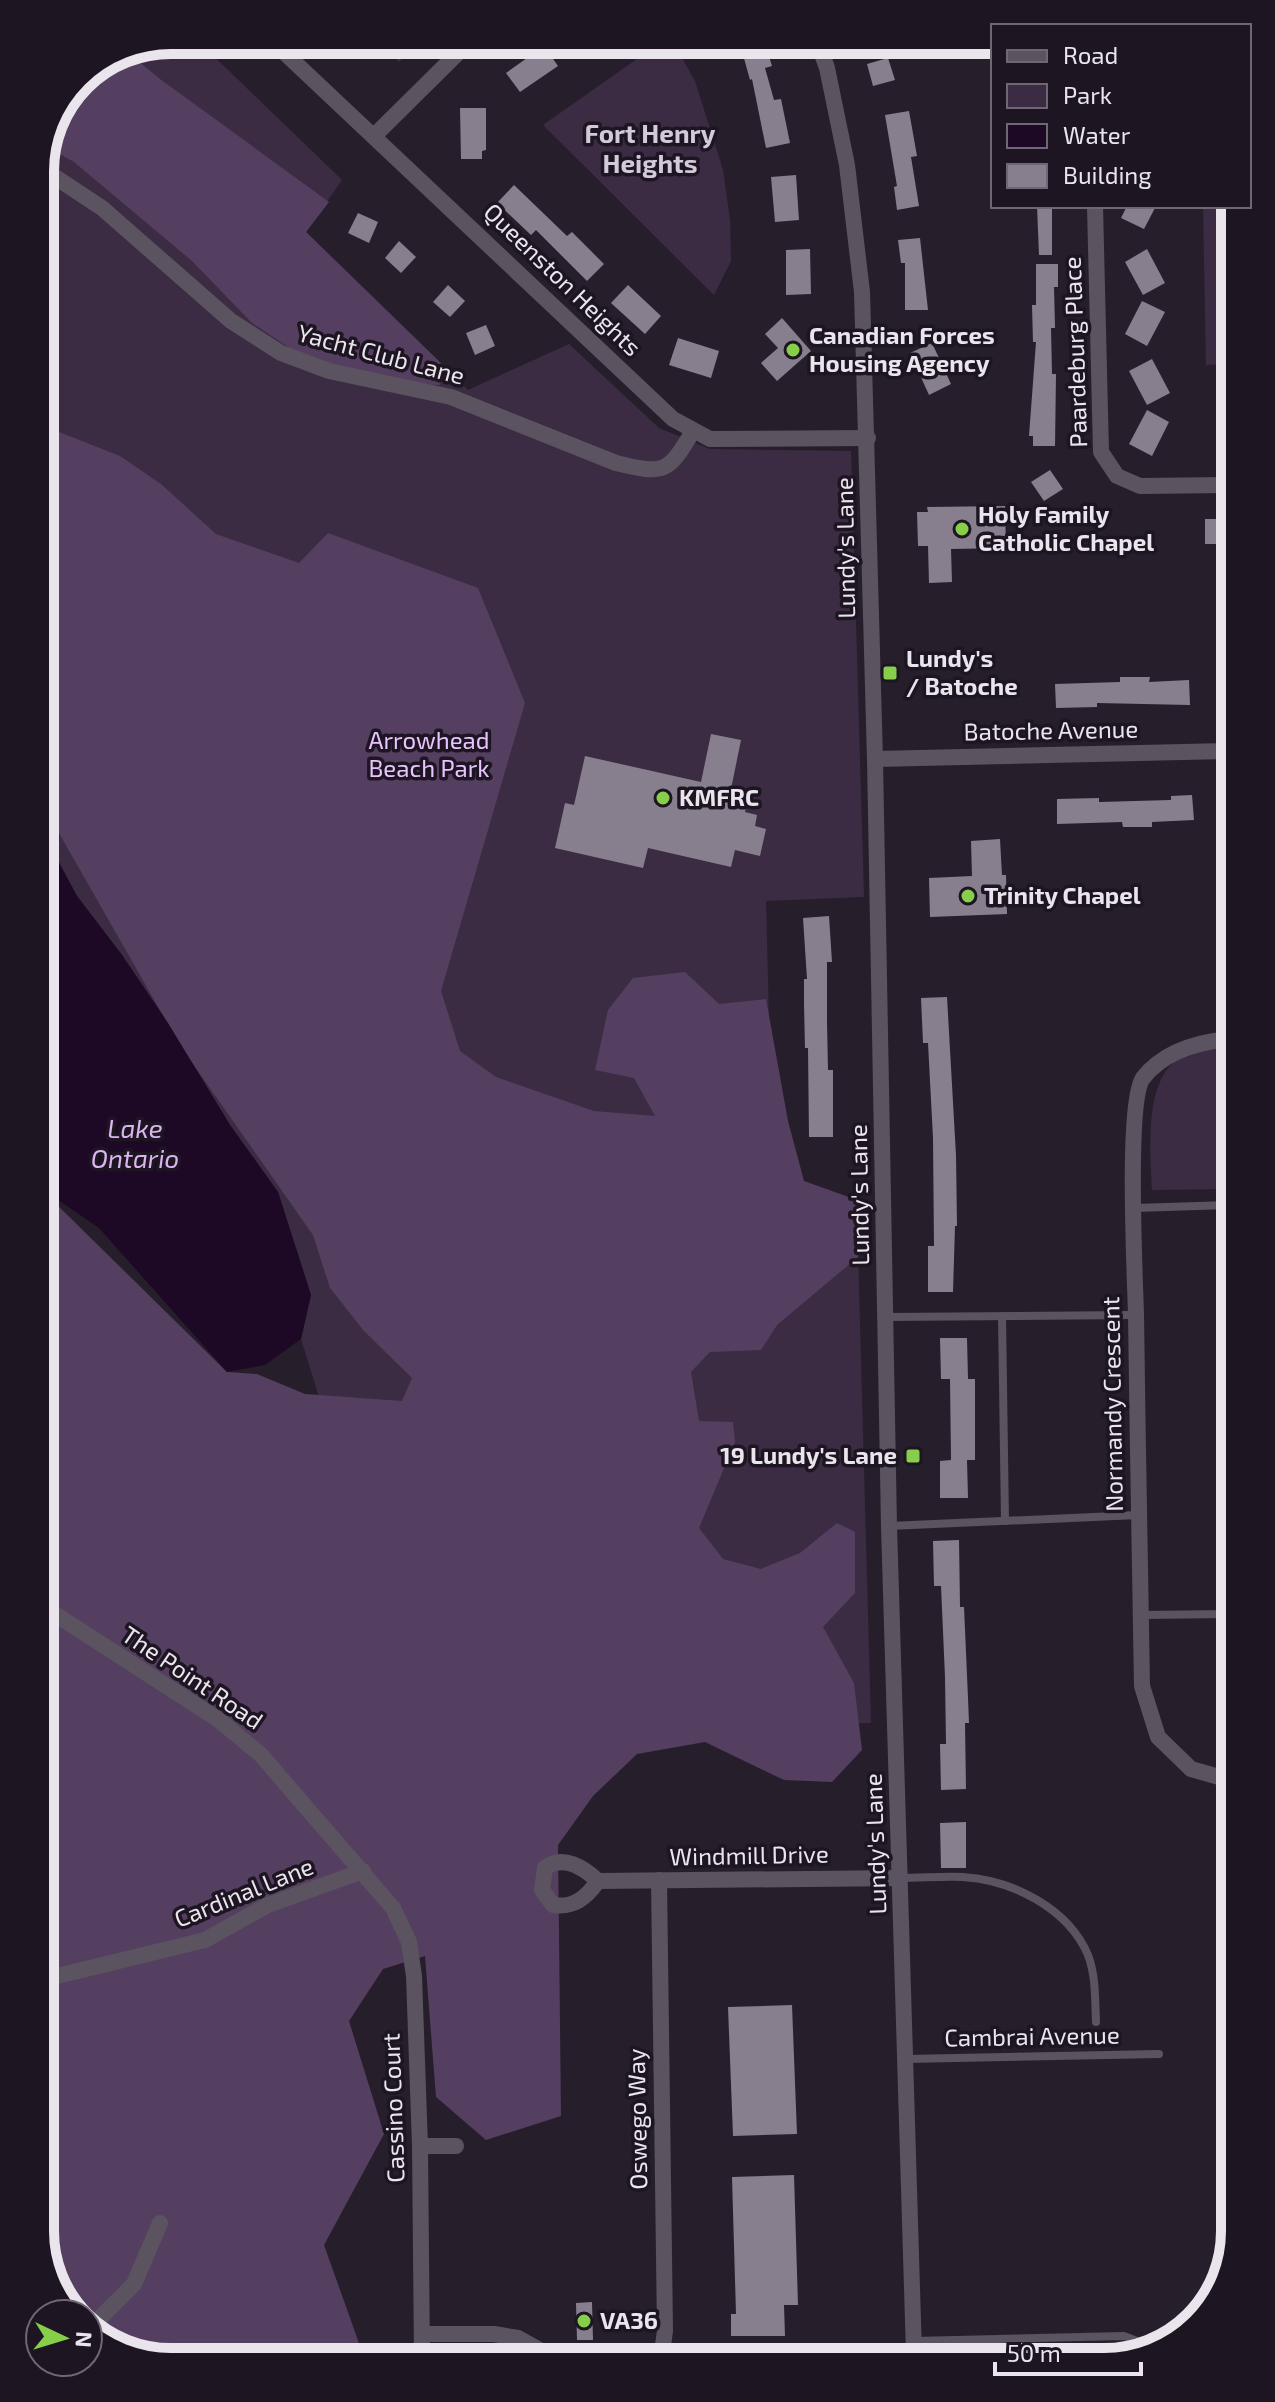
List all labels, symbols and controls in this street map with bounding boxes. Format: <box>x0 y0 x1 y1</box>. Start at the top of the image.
legend <box>991 24 1251 208</box>
text: Road <box>1063 40 1118 69</box>
text: Park <box>1063 80 1112 109</box>
district label: Fort Henry Heights <box>585 117 716 178</box>
text: Water <box>1063 120 1131 149</box>
text: Building <box>1063 160 1152 189</box>
street label: Queenston Heights <box>478 197 648 361</box>
street label: Paardeburg Place <box>1057 256 1092 448</box>
street label: Yacht Club Lane <box>295 317 468 390</box>
place label: Canadian Forces Housing Agency <box>809 320 995 377</box>
marker: Canadian Forces Housing Agency <box>784 341 802 359</box>
street label: Lundy's Lane <box>829 477 860 619</box>
place label: Holy Family Catholic Chapel <box>978 499 1154 556</box>
marker: Holy Family Catholic Chapel <box>953 520 971 538</box>
place label: Lundy's / Batoche <box>906 643 1018 700</box>
marker: Lundy's / Batoche <box>881 664 899 682</box>
street label: Batoche Avenue <box>963 713 1139 746</box>
park label: Arrowhead Beach Park <box>368 725 490 782</box>
place label: KMFRC <box>679 782 759 811</box>
marker: KMFRC <box>654 789 672 807</box>
place label: Trinity Chapel <box>984 880 1141 909</box>
marker: Trinity Chapel <box>959 887 977 905</box>
water label: Lake Ontario <box>91 1112 179 1173</box>
street label: Lundy's Lane <box>843 1124 874 1266</box>
street label: Normandy Crescent <box>1095 1296 1128 1512</box>
place label: 19 Lundy's Lane <box>720 1440 897 1469</box>
marker: 19 Lundy's Lane <box>904 1447 922 1465</box>
street label: The Point Road <box>117 1619 269 1734</box>
street label: Lundy's Lane <box>858 1773 891 1915</box>
street label: Windmill Drive <box>669 1839 829 1870</box>
street label: Cardinal Lane <box>170 1851 317 1933</box>
street label: Cambrai Avenue <box>944 2019 1120 2052</box>
street label: Cassino Court <box>375 2033 410 2183</box>
street label: Oswego Way <box>621 2048 652 2190</box>
north arrow <box>24 2298 104 2378</box>
place label: VA36 <box>600 2305 658 2334</box>
marker: VA36 <box>575 2312 593 2330</box>
scale bar <box>995 2326 1141 2376</box>
text: N <box>71 2331 98 2348</box>
text: 50 m <box>1007 2338 1061 2367</box>

